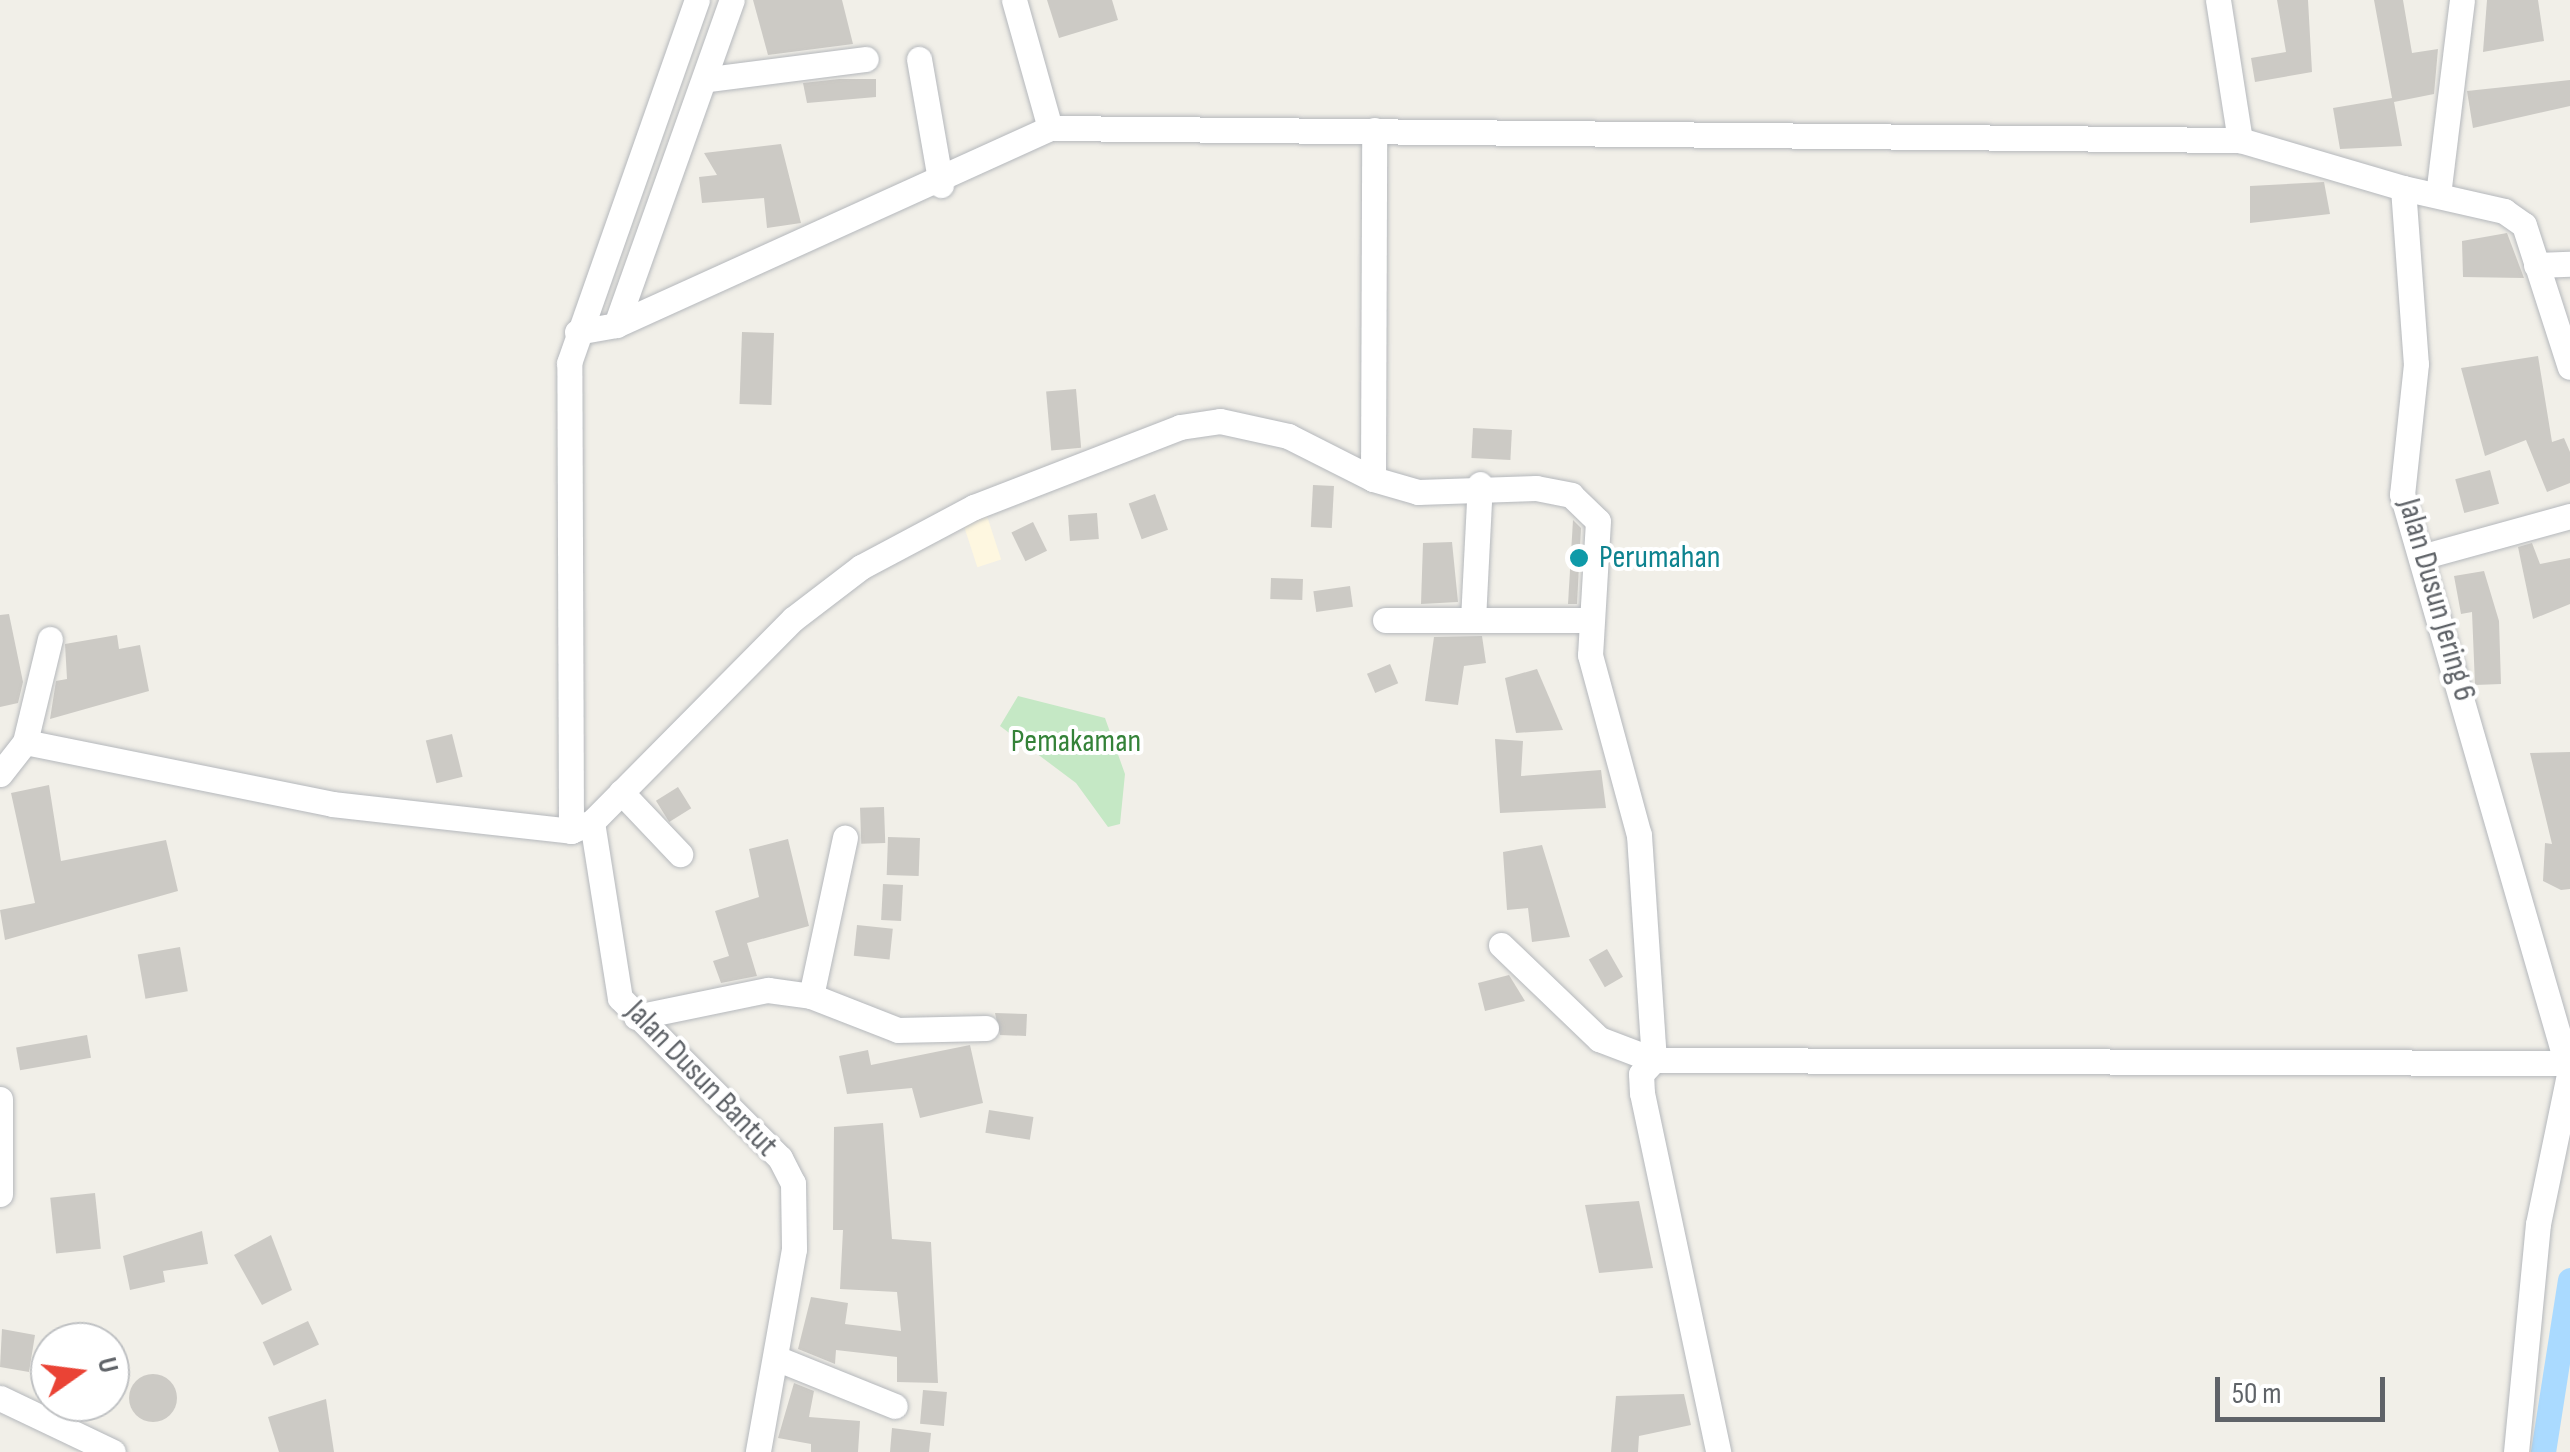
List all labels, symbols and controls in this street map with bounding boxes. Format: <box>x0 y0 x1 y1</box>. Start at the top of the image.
street label: Jalan Dusun Jering 6 <box>2389 494 2483 706</box>
place label: Perumahan <box>1599 539 1721 577</box>
marker: Perumahan <box>1568 547 1590 569</box>
park label: Pemakaman <box>1011 723 1141 761</box>
street label: Jalan Dusun Bantut <box>617 993 785 1165</box>
north arrow <box>30 1322 130 1422</box>
text: U <box>90 1354 125 1376</box>
scale bar <box>2220 1357 2390 1419</box>
text: 50 m <box>2232 1376 2281 1412</box>

